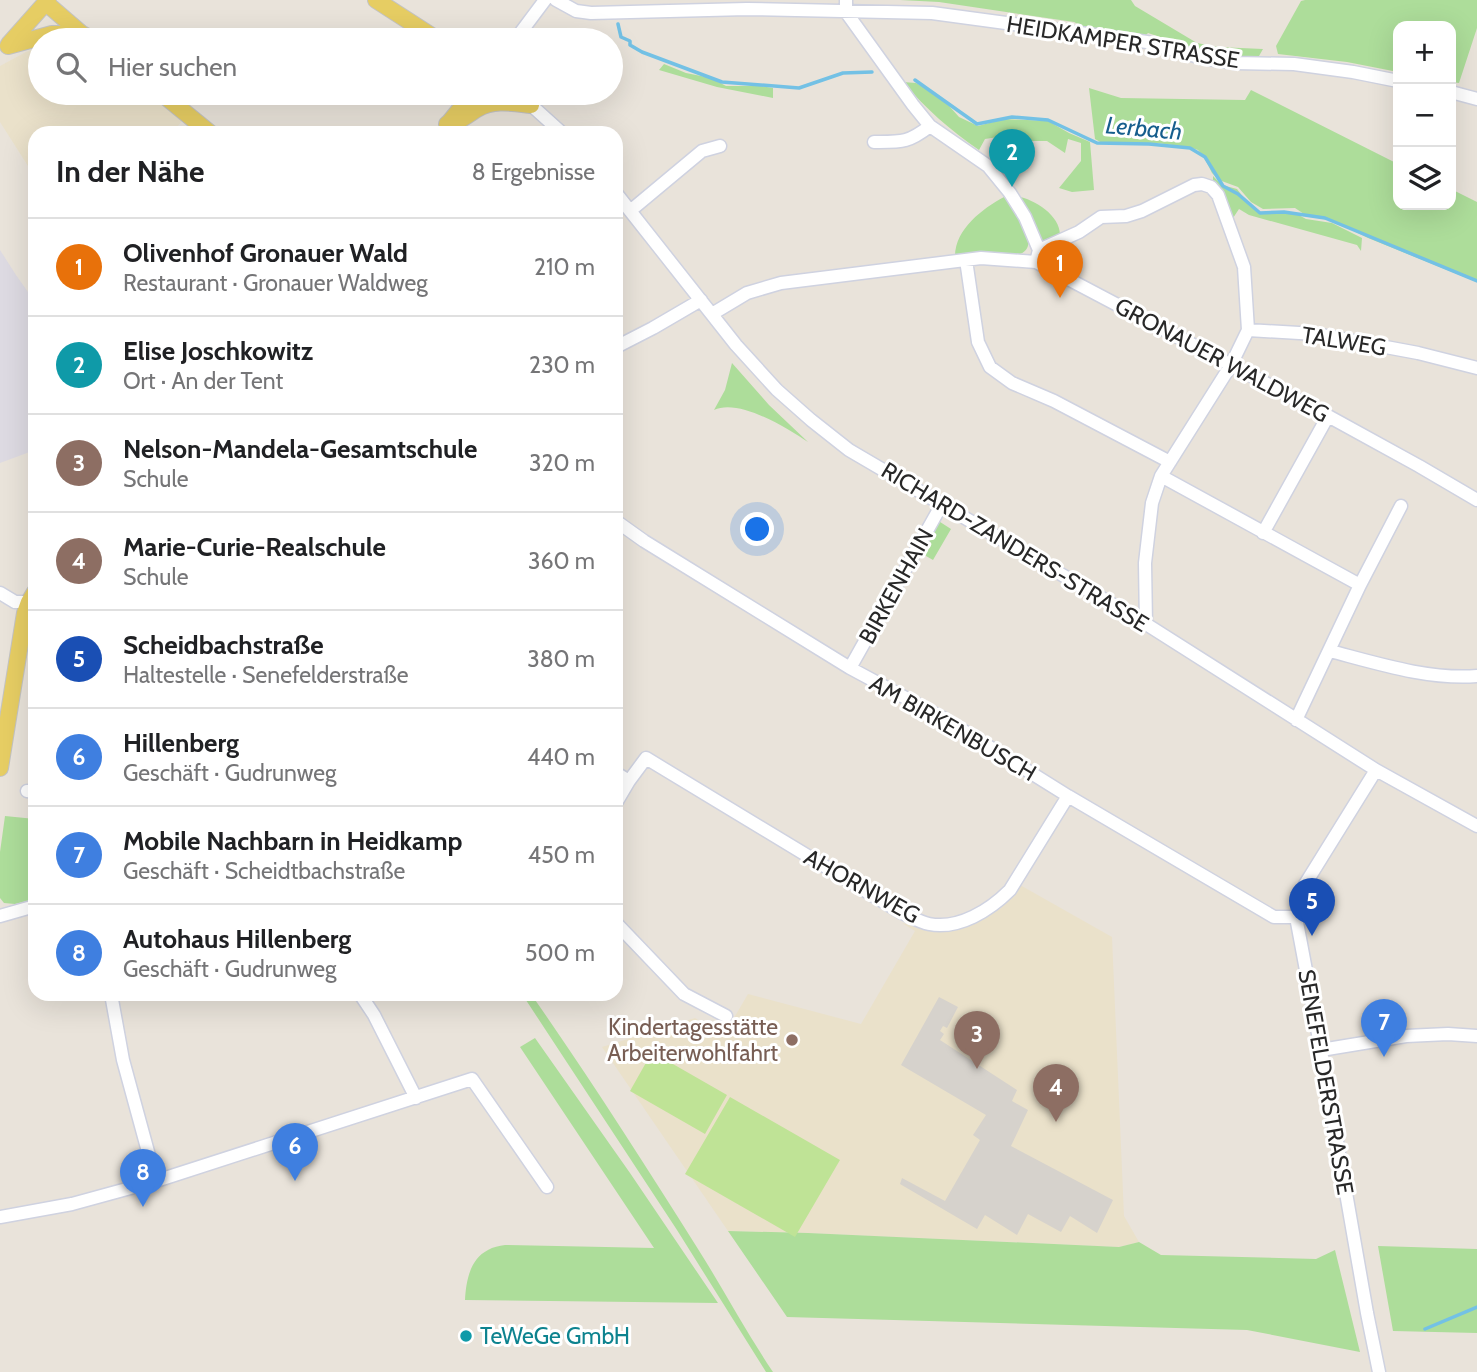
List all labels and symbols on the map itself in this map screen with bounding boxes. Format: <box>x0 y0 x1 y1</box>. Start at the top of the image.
street label: HEIDKAMPER STRASSE <box>1004 10 1242 74</box>
water label: Lerbach <box>1105 110 1183 146</box>
pin: 2 <box>989 129 1035 187</box>
pin: 1 <box>1037 240 1083 298</box>
street label: GRONAUER WALDWEG <box>1110 292 1334 428</box>
street label: TALWEG <box>1300 321 1388 361</box>
street label: RICHARD-ZANDERS-STRASSE <box>876 456 1154 638</box>
your location <box>740 512 774 546</box>
street label: BIRKENHAIN <box>853 523 939 649</box>
street label: AM BIRKENBUSCH <box>865 669 1041 787</box>
street label: AHORNWEG <box>799 843 925 929</box>
pin: 5 <box>1289 878 1335 936</box>
street label: SENEFELDERSTRASSE <box>1292 967 1360 1197</box>
pin: 7 <box>1361 999 1407 1057</box>
pin: 3 <box>954 1011 1000 1069</box>
place label: Kindertagesstätte Arbeiterwohlfahrt <box>607 1013 778 1067</box>
marker: Kindertagesstätte Arbeiterwohlfahrt <box>784 1032 800 1048</box>
pin: 4 <box>1033 1064 1079 1122</box>
pin: 6 <box>272 1123 318 1181</box>
pin: 8 <box>120 1149 166 1207</box>
place label: TeWeGe GmbH <box>480 1322 630 1350</box>
marker: TeWeGe GmbH <box>458 1328 474 1344</box>

